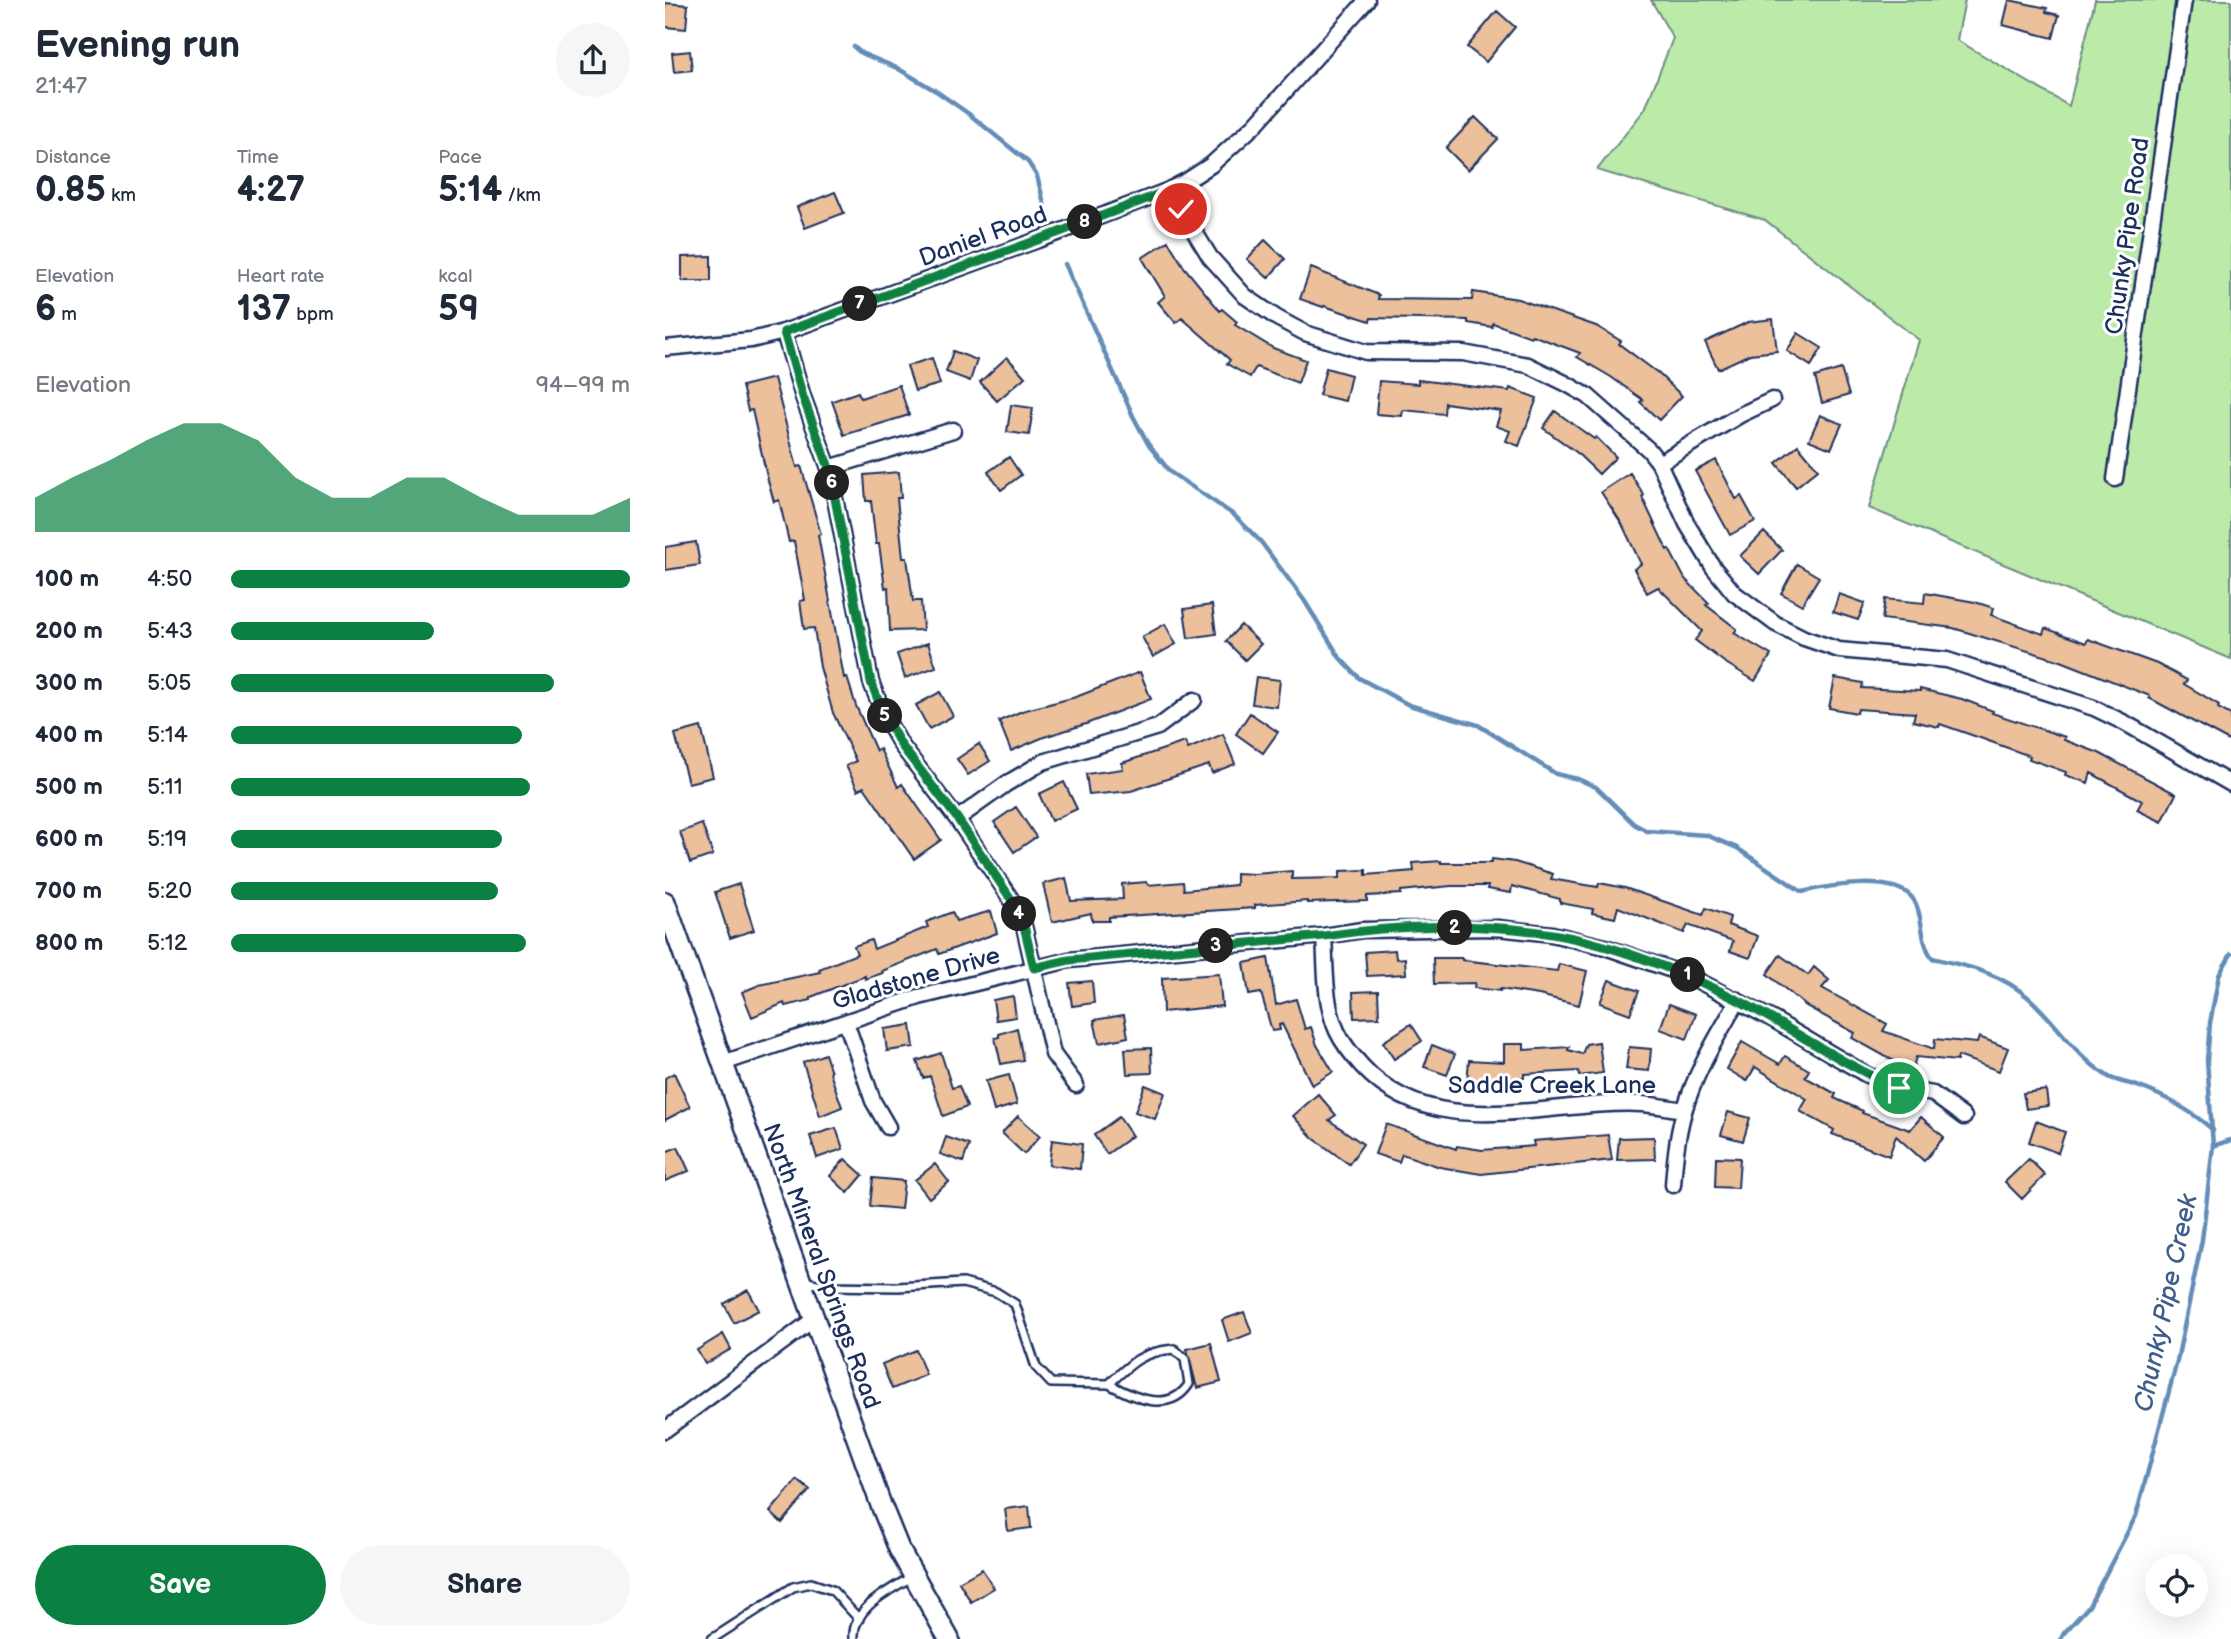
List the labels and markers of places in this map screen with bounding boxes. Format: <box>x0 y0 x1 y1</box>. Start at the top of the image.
pin <box>1151 179 1211 239</box>
pin: 8 <box>1067 204 1103 240</box>
pin: 7 <box>843 286 877 322</box>
pin: 6 <box>815 466 849 500</box>
pin: 5 <box>867 698 903 734</box>
pin: 4 <box>1001 897 1037 932</box>
pin: 2 <box>1437 911 1473 946</box>
pin: 3 <box>1199 928 1233 964</box>
pin: 1 <box>1671 958 1705 992</box>
pin <box>1869 1058 1929 1118</box>

